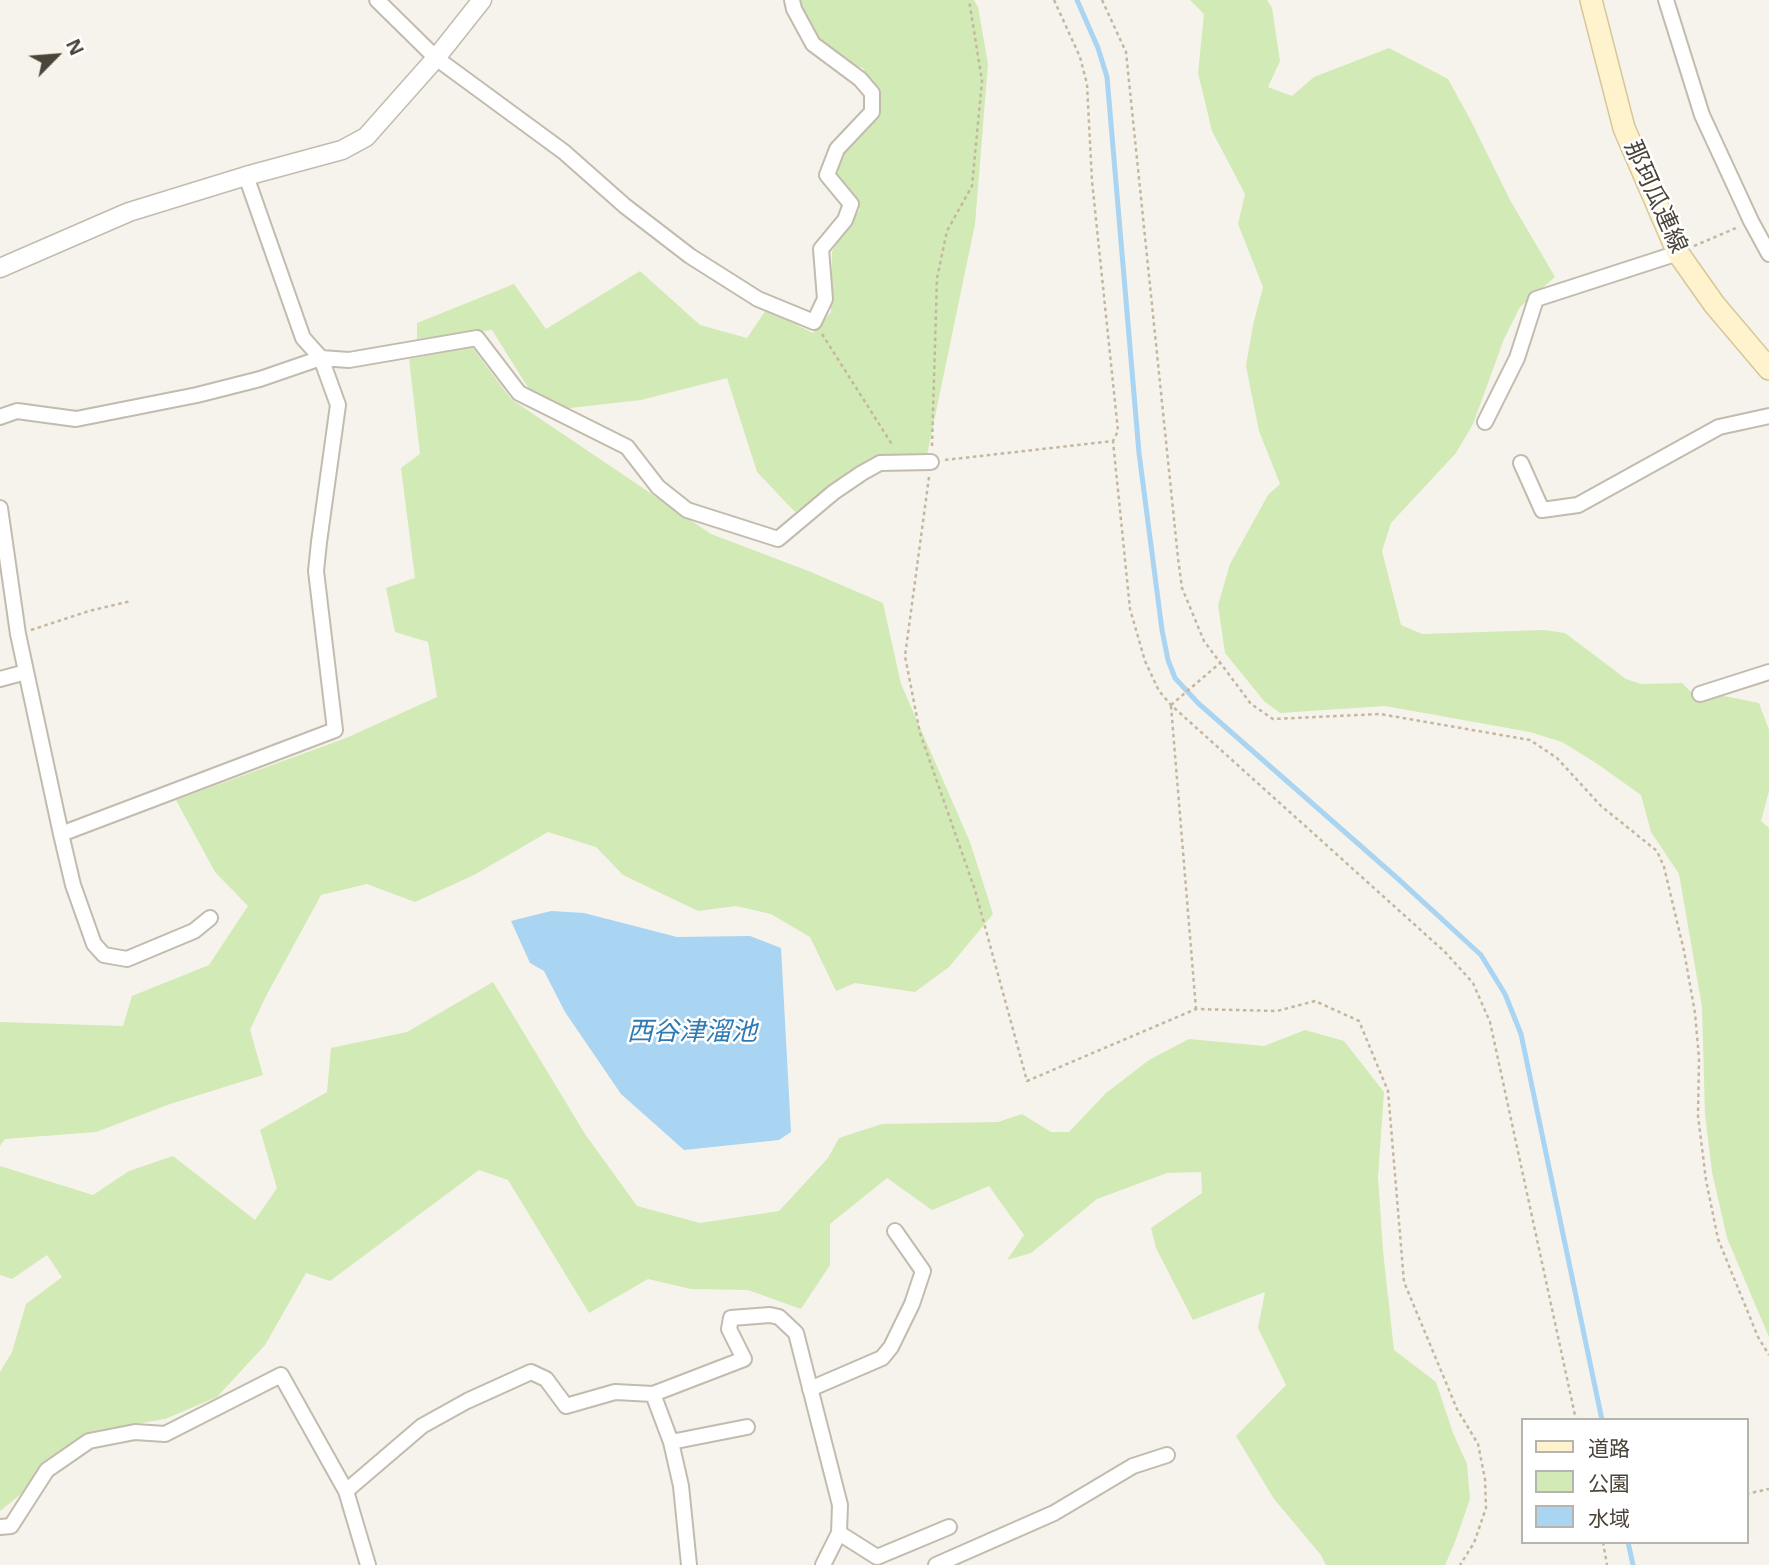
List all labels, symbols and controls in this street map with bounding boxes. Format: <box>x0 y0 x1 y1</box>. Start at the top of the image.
north arrow <box>21 21 91 91</box>
text: N <box>60 35 90 60</box>
street label: 那珂瓜連線 <box>1617 136 1693 258</box>
water label: 西谷津溜池 <box>627 1017 757 1049</box>
legend <box>1520 1418 1748 1544</box>
text: 道路 <box>1588 1434 1630 1462</box>
text: 公園 <box>1588 1469 1630 1497</box>
text: 水域 <box>1588 1504 1630 1532</box>

